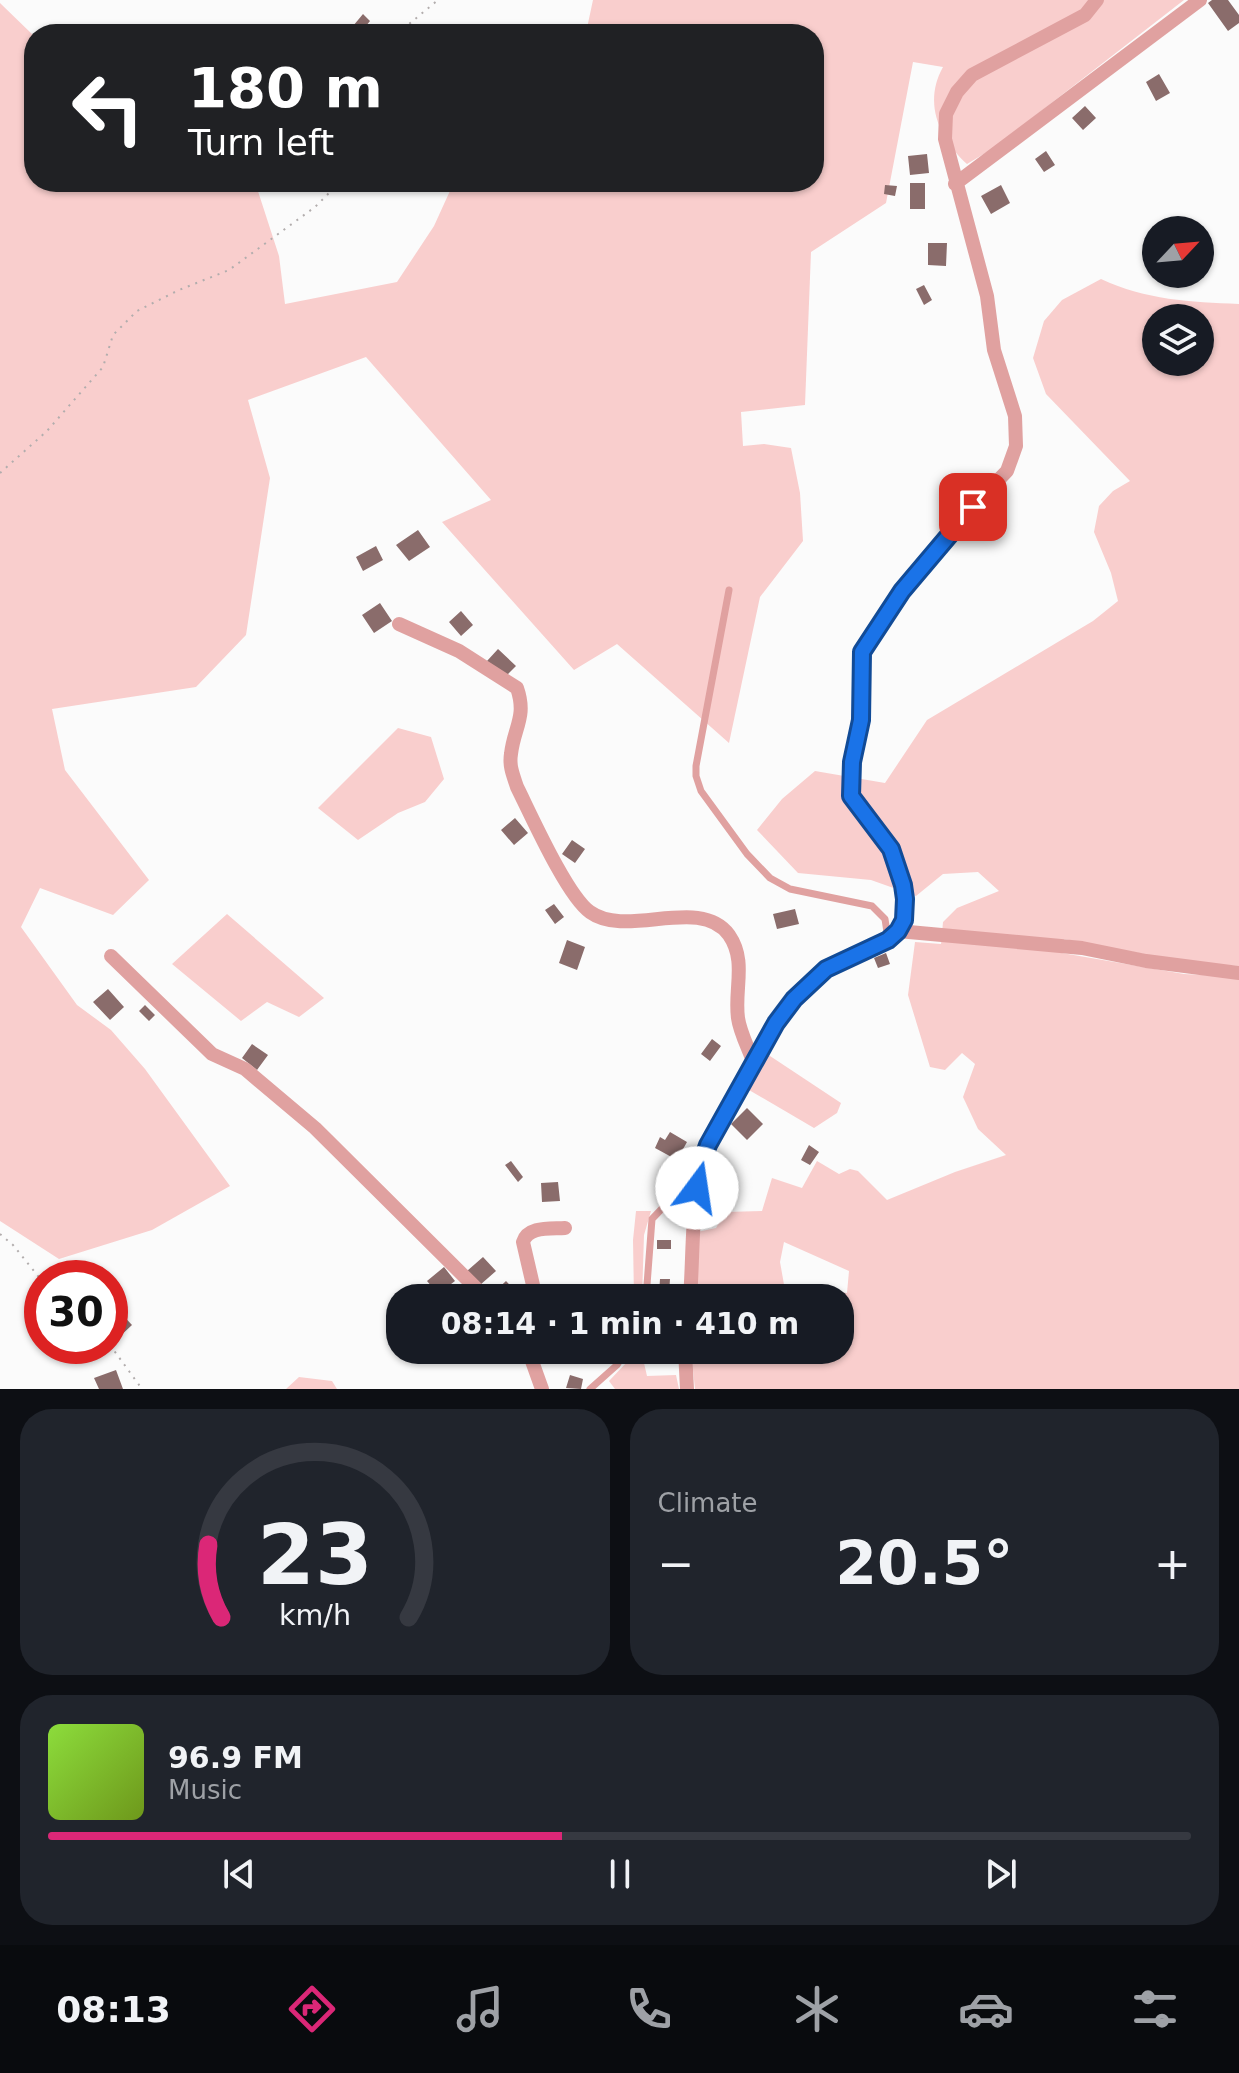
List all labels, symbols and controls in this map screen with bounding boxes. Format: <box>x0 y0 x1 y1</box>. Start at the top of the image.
text: 180 m <box>188 55 383 120</box>
icon: left <box>56 56 160 160</box>
text: Turn left <box>188 122 334 163</box>
north arrow <box>1142 216 1214 288</box>
map controls <box>1142 216 1214 376</box>
button: layers <box>1142 304 1214 376</box>
pin <box>939 473 1007 541</box>
icon: arrive <box>951 485 995 529</box>
position arrow <box>655 1146 739 1230</box>
speed limit sign: 30 <box>24 1260 128 1364</box>
text: 08:14 · 1 min · 410 m <box>441 1306 799 1341</box>
text: Climate <box>658 1488 758 1518</box>
text: 23 <box>257 1507 373 1604</box>
text: 20.5° <box>835 1528 1013 1598</box>
text: − <box>658 1538 694 1589</box>
text: + <box>1154 1538 1191 1589</box>
text: km/h <box>279 1598 351 1632</box>
text: 96.9 FM <box>168 1740 303 1775</box>
text: Music <box>168 1775 242 1805</box>
icon: previous <box>217 1852 261 1896</box>
icon: pause <box>598 1852 642 1896</box>
icon: next <box>979 1852 1023 1896</box>
icon: directions <box>284 1981 340 2037</box>
icon: music <box>452 1981 508 2037</box>
icon: phone <box>621 1981 677 2037</box>
icon: climate <box>789 1981 845 2037</box>
icon: car <box>958 1981 1014 2037</box>
icon: filters <box>1127 1981 1183 2037</box>
text: 08:13 <box>56 1989 171 2030</box>

